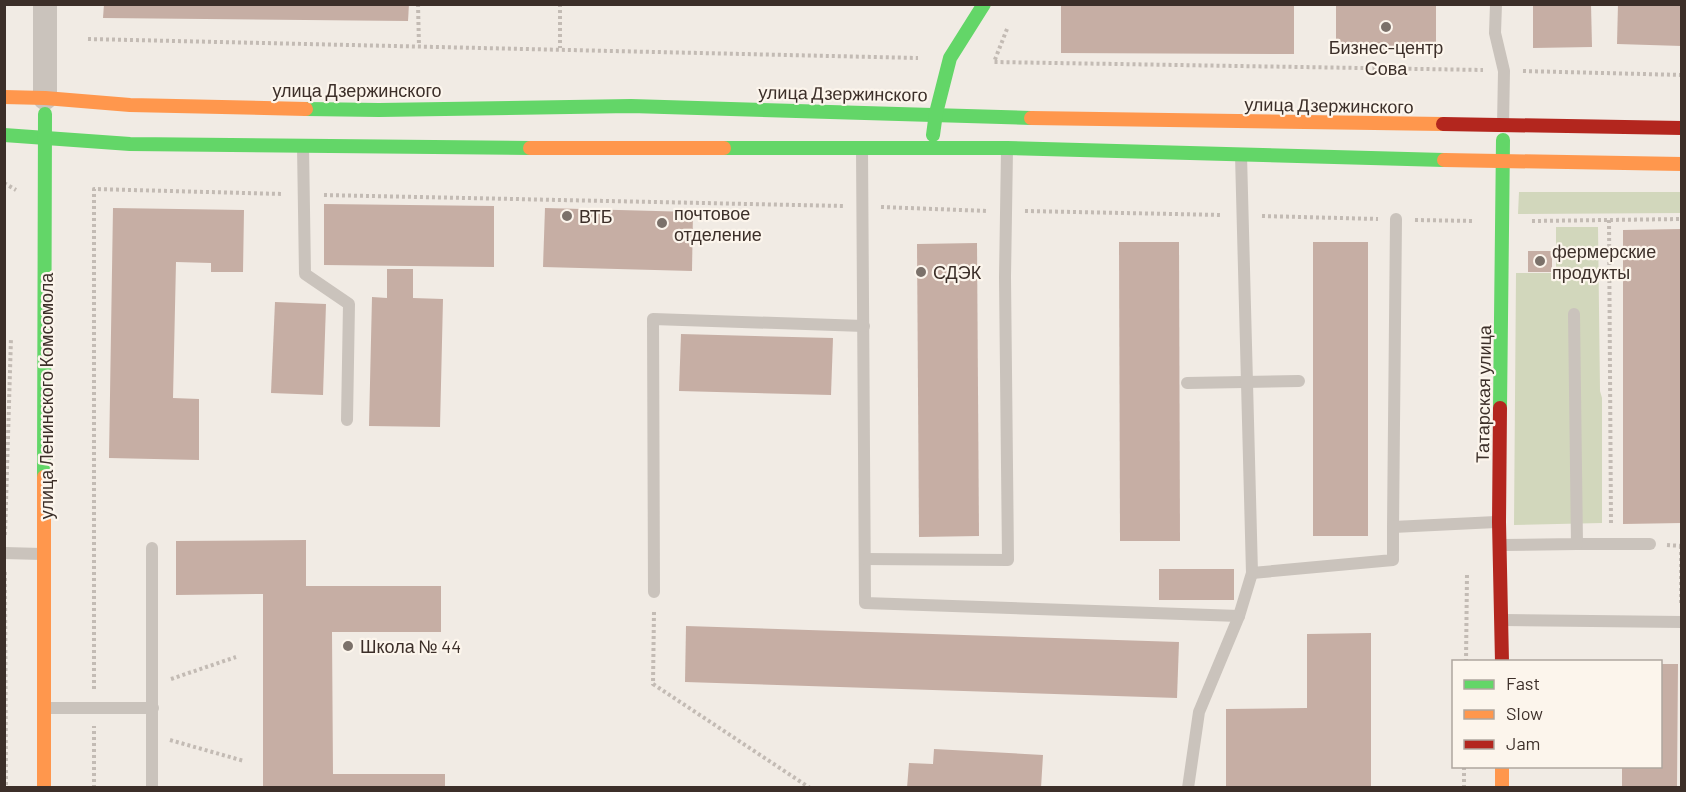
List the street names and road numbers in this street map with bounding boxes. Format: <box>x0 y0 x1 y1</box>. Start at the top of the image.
street label: улица Дзержинского <box>272 79 442 101</box>
street label: улица Дзержинского <box>758 81 928 105</box>
street label: улица Дзержинского <box>1244 93 1414 117</box>
street label: улица Ленинского Комсомола <box>35 272 57 519</box>
street label: Татарская улица <box>1471 324 1495 463</box>

